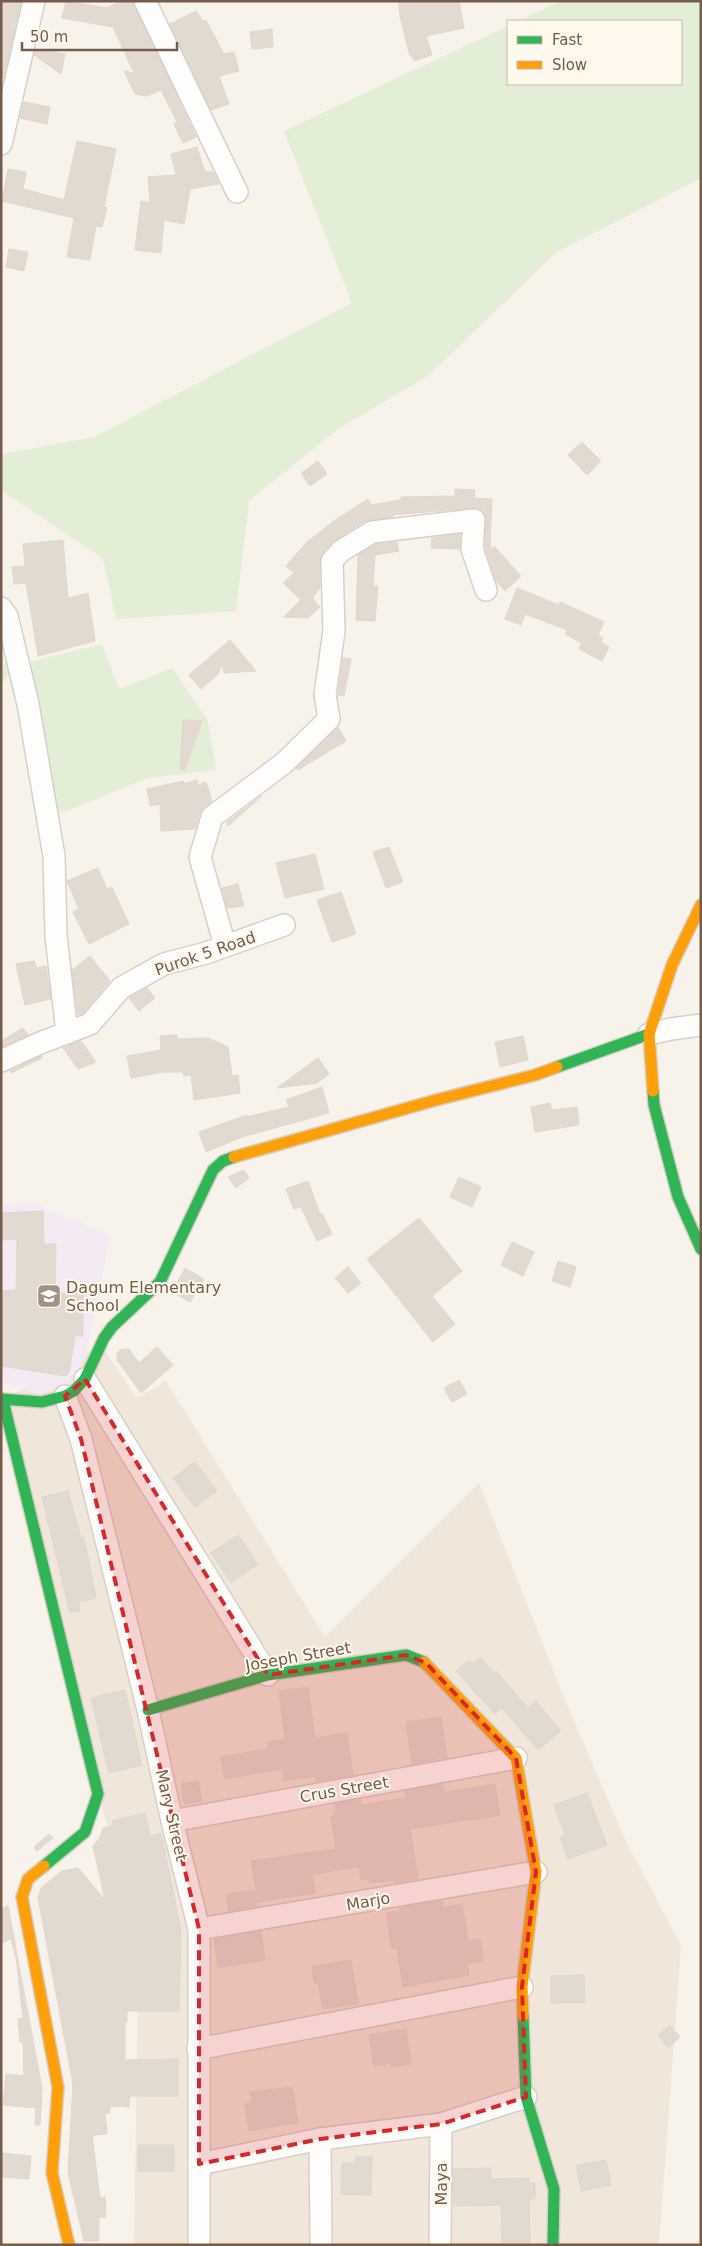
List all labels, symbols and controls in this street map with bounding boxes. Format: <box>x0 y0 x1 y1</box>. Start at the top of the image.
scale bar <box>22 20 178 52</box>
legend <box>507 20 682 85</box>
text: 50 m <box>30 28 68 46</box>
text: Fast <box>552 31 582 49</box>
text: Slow <box>552 56 587 74</box>
street label: Purok 5 Road <box>152 927 258 980</box>
place label: Dagum Elementary School <box>66 1278 221 1315</box>
school or university icon: Dagum Elementary School <box>36 1283 62 1309</box>
street label: Joseph Street <box>243 1638 352 1675</box>
street label: Mary Street <box>152 1767 191 1863</box>
street label: Crus Street <box>298 1772 390 1807</box>
street label: Marjo <box>345 1888 392 1915</box>
street label: Maya <box>432 2163 451 2205</box>

